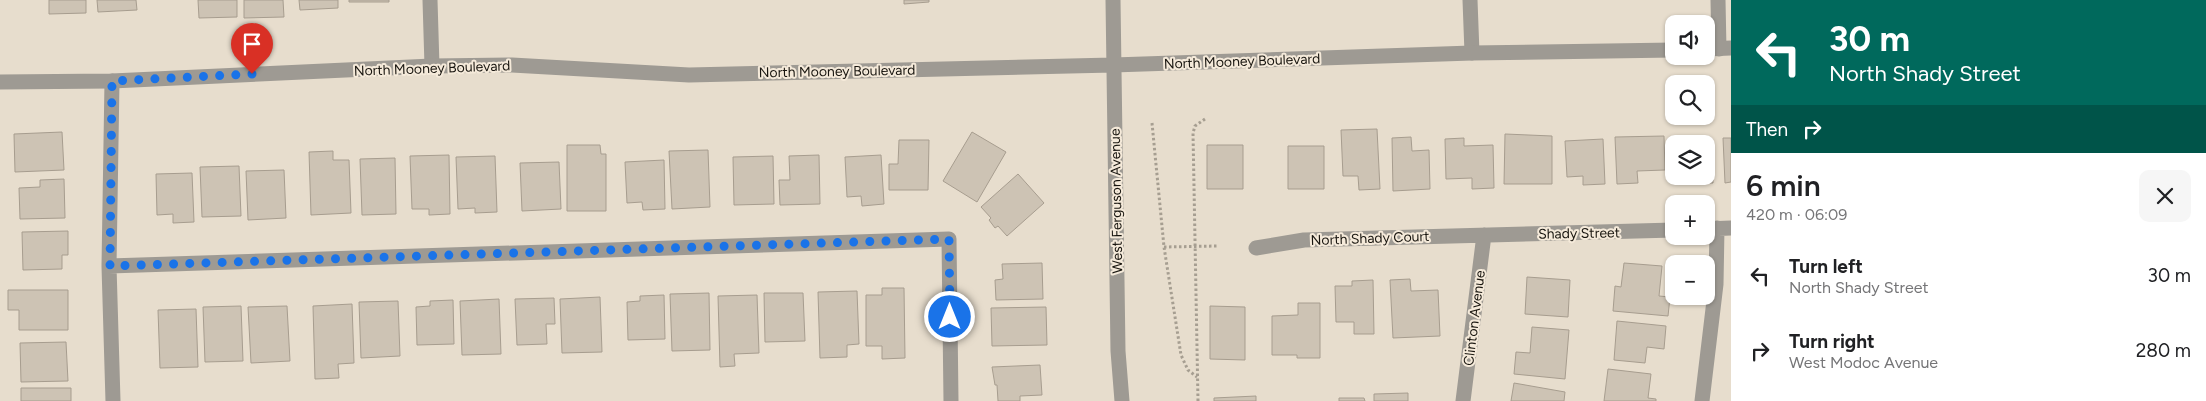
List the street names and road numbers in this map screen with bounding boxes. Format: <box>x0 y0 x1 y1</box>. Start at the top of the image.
street label: North Mooney Boulevard <box>1163 50 1321 73</box>
street label: North Mooney Boulevard <box>353 57 511 80</box>
street label: North Mooney Boulevard <box>759 62 915 81</box>
street label: West Ferguson Avenue <box>1107 128 1126 274</box>
street label: Shady Street <box>1538 224 1620 243</box>
street label: North Shady Court <box>1310 228 1430 249</box>
street label: Clinton Avenue <box>1460 269 1489 367</box>

